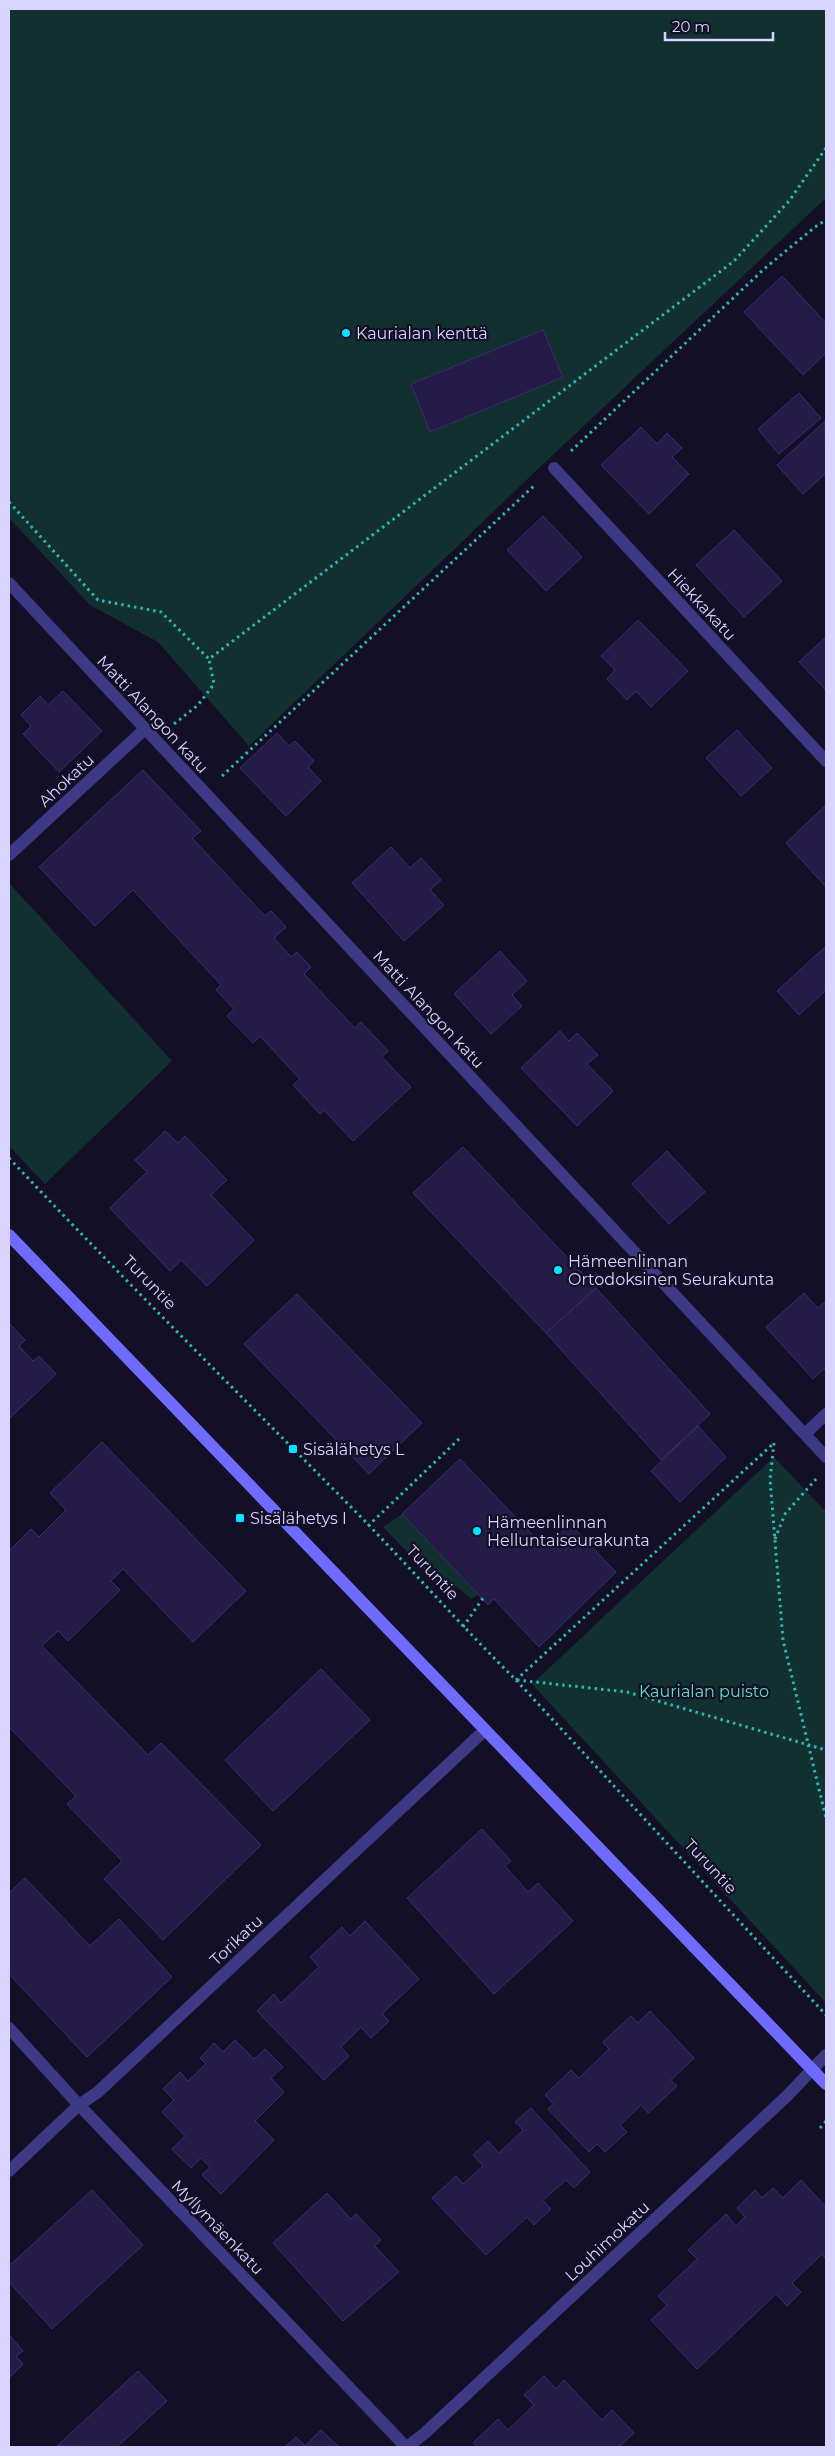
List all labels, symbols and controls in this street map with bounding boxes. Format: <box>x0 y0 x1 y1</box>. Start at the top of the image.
scale bar <box>665 10 772 42</box>
text: 20 m <box>672 17 710 36</box>
place label: Kaurialan kenttä <box>356 324 488 343</box>
marker: Kaurialan kenttä <box>340 327 352 339</box>
street label: Hiekkakatu <box>663 564 740 644</box>
street label: Matti Alangon katu <box>93 652 212 777</box>
street label: Ahokatu <box>35 750 98 811</box>
street label: Matti Alangon katu <box>369 947 488 1072</box>
street label: Turuntie <box>119 1251 180 1313</box>
place label: Hämeenlinnan Ortodoksinen Seurakunta <box>568 1252 774 1289</box>
marker: Hämeenlinnan Ortodoksinen Seurakunta <box>552 1264 564 1276</box>
place label: Sisälähetys L <box>303 1440 405 1459</box>
marker: Sisälähetys L <box>287 1443 299 1455</box>
place label: Sisälähetys I <box>250 1509 347 1528</box>
marker: Sisälähetys I <box>234 1512 246 1524</box>
place label: Hämeenlinnan Helluntaiseurakunta <box>487 1513 650 1550</box>
marker: Hämeenlinnan Helluntaiseurakunta <box>471 1525 483 1537</box>
street label: Turuntie <box>402 1541 463 1604</box>
park label: Kaurialan puisto <box>639 1682 769 1701</box>
street label: Turuntie <box>680 1835 741 1898</box>
street label: Torikatu <box>206 1911 267 1969</box>
street label: Myllymäenkatu <box>168 2176 268 2279</box>
street label: Louhimokatu <box>561 2197 653 2285</box>

